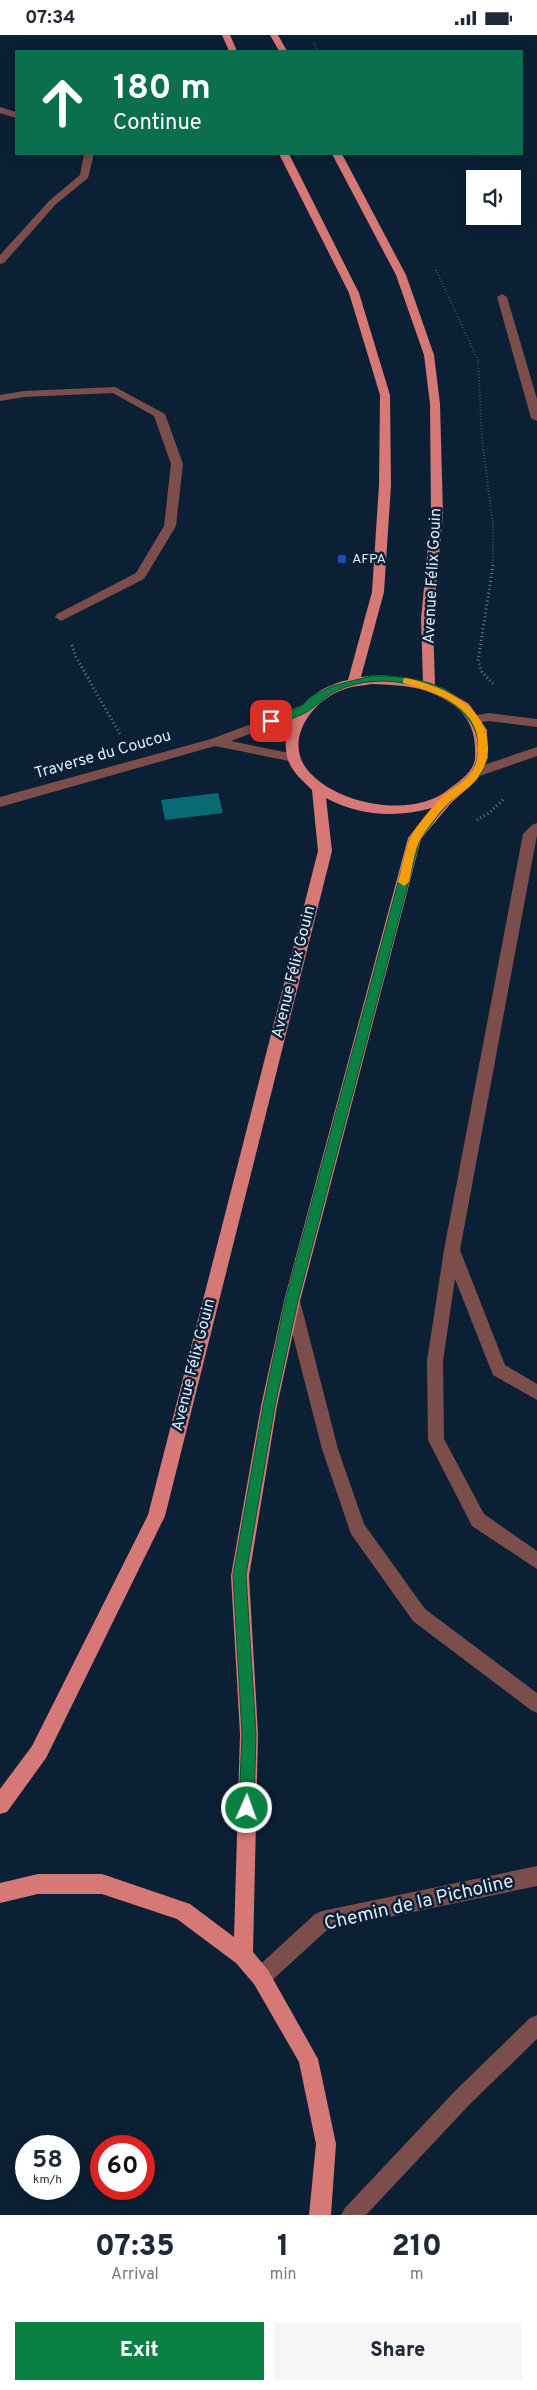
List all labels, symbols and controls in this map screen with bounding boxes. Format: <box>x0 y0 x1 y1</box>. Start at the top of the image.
text: 07:34 <box>25 6 76 30</box>
text: 180 m <box>113 67 211 111</box>
icon: ahead <box>30 70 95 135</box>
text: Continue <box>113 110 202 137</box>
map controls <box>466 170 521 225</box>
button: sound <box>466 170 521 225</box>
street label: Avenue Félix Gouin <box>419 508 447 644</box>
place label: AFPA <box>352 551 386 568</box>
marker: AFPA <box>336 553 348 565</box>
pin <box>250 700 292 742</box>
icon: arrive <box>257 707 285 735</box>
street label: Traverse du Coucou <box>32 726 174 784</box>
street label: Avenue Félix Gouin <box>268 904 320 1040</box>
street label: Avenue Félix Gouin <box>168 1297 220 1433</box>
position arrow <box>220 1781 272 1833</box>
street label: Chemin de la Picholine <box>322 1870 516 1936</box>
speed limit sign: 60 <box>90 2135 155 2200</box>
text: 58 <box>32 2145 63 2177</box>
text: km/h <box>33 2172 62 2188</box>
text: 07:35 <box>95 2229 175 2266</box>
text: 1 <box>277 2229 289 2266</box>
text: 210 <box>391 2229 442 2266</box>
text: Arrival <box>111 2265 159 2285</box>
text: min <box>270 2265 296 2285</box>
text: m <box>410 2265 424 2285</box>
button: Exit <box>15 2322 264 2380</box>
button: Share <box>274 2322 522 2380</box>

